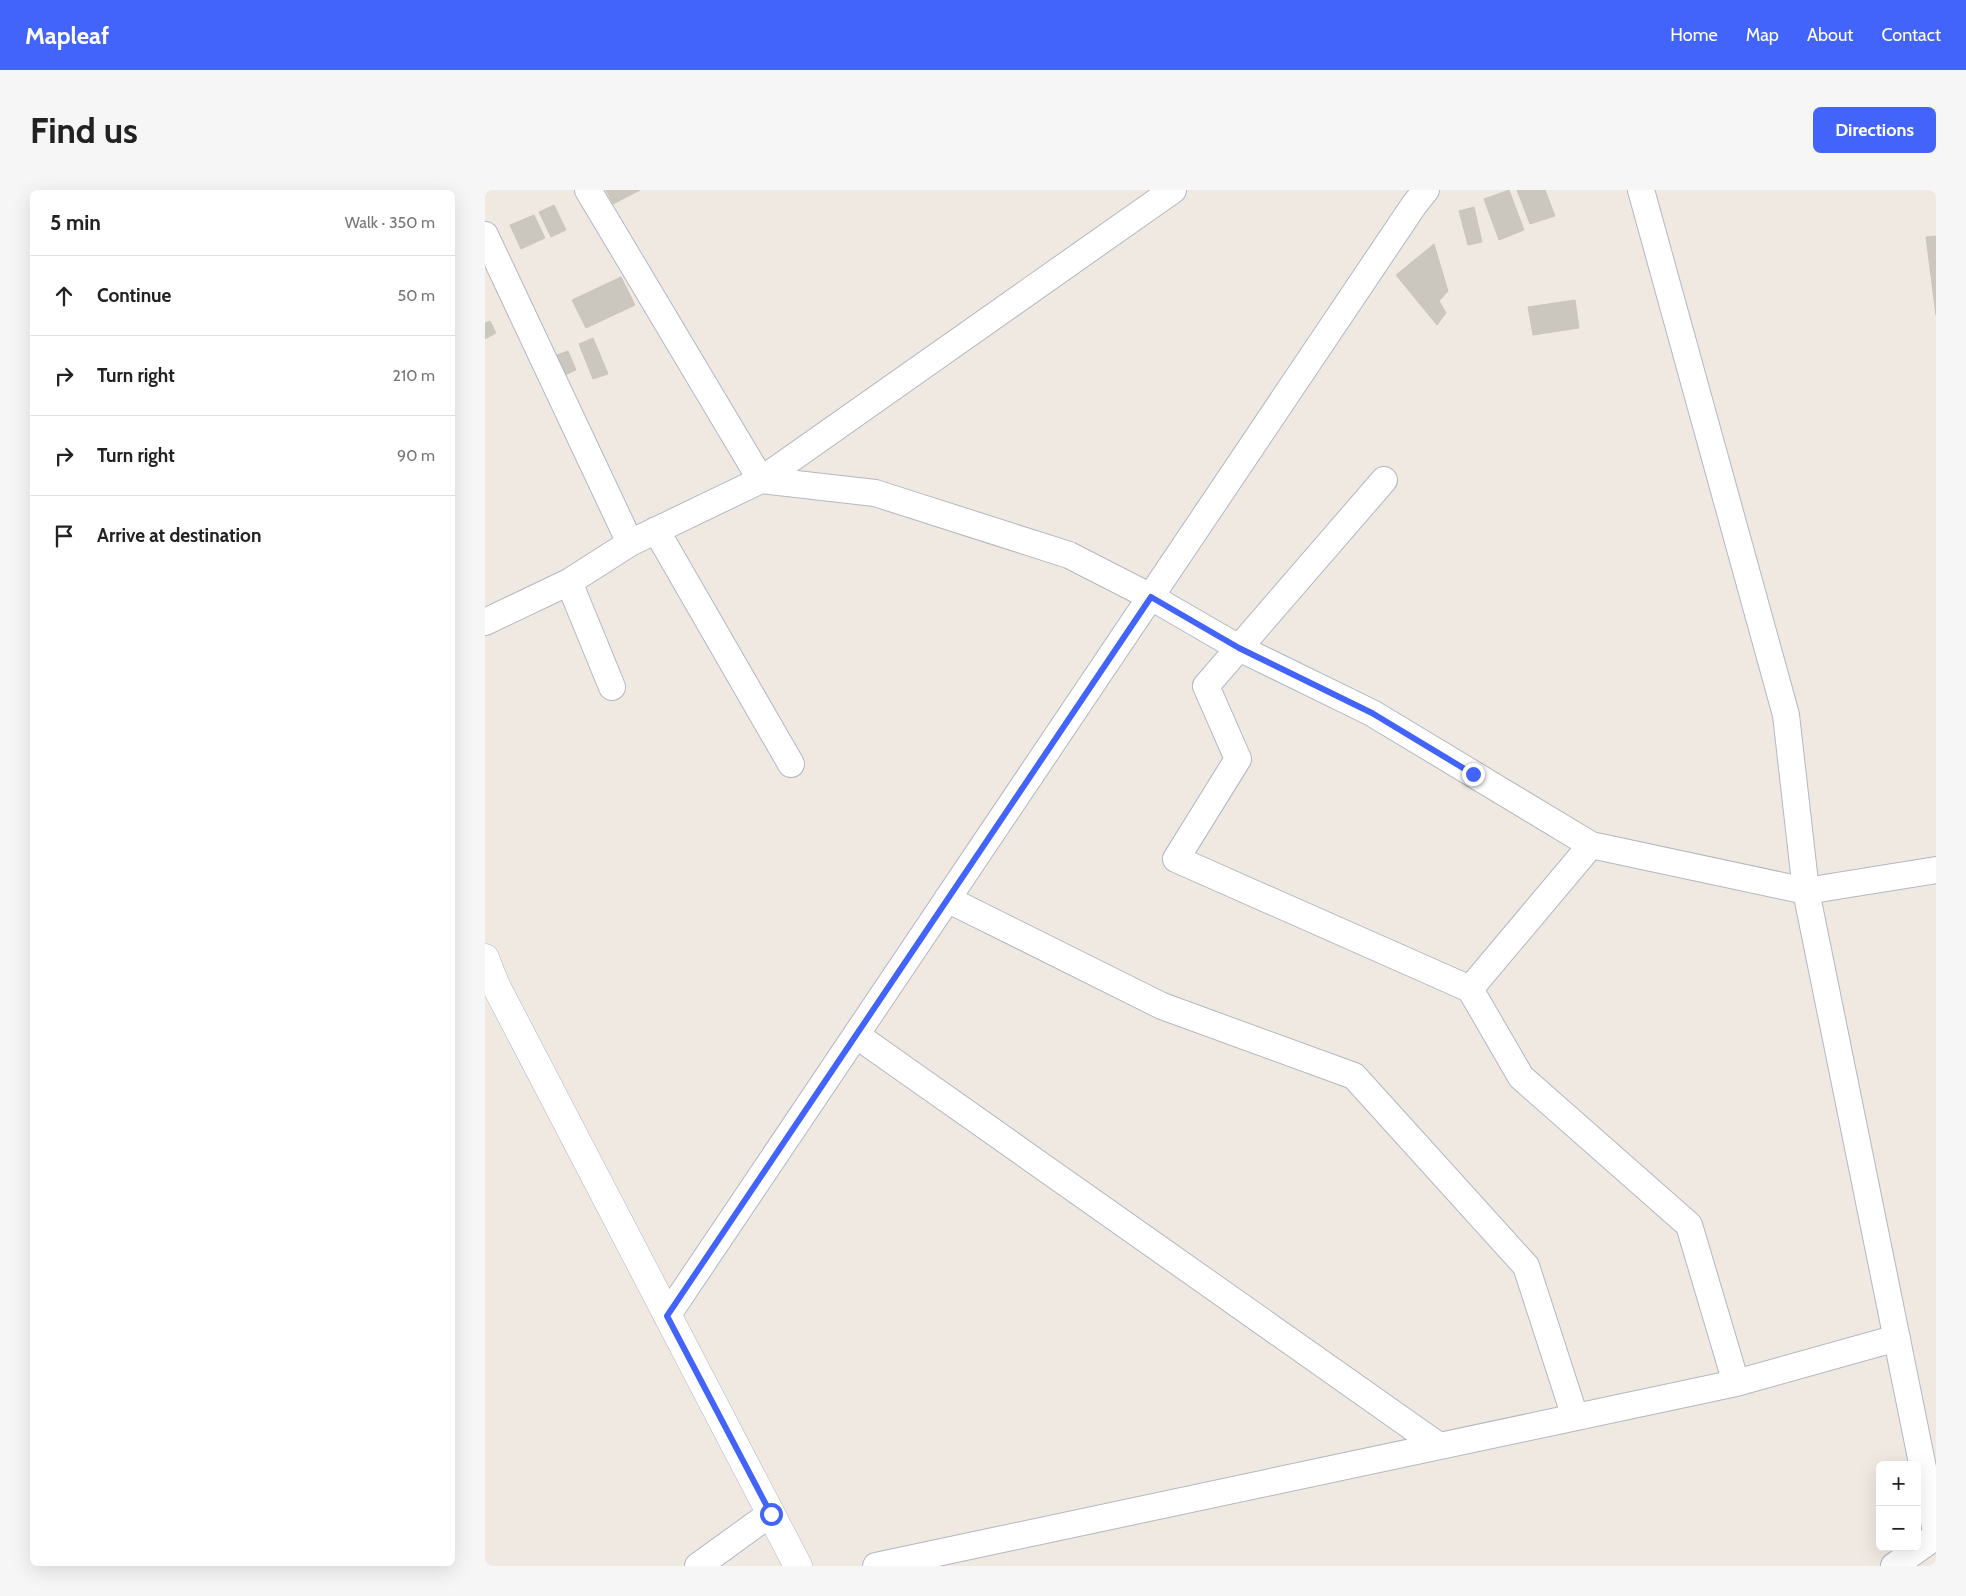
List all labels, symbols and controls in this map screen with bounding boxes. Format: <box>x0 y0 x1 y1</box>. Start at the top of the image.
text: Mapleaf <box>25 21 109 50</box>
text: Home <box>1670 24 1718 46</box>
text: Map <box>1746 24 1779 46</box>
text: About <box>1807 24 1853 46</box>
text: Contact <box>1881 24 1941 46</box>
button: Directions <box>1813 107 1936 153</box>
text: Find us <box>30 109 138 152</box>
text: 5 min <box>50 210 101 235</box>
text: Walk · 350 m <box>345 213 435 232</box>
icon: ahead <box>50 282 78 310</box>
text: Continue <box>97 284 171 307</box>
text: 50 m <box>398 286 435 305</box>
icon: right <box>50 362 78 390</box>
text: Turn right <box>97 364 175 387</box>
text: 210 m <box>393 366 435 385</box>
icon: right <box>50 442 78 470</box>
text: Turn right <box>97 444 175 467</box>
text: 90 m <box>397 446 435 465</box>
icon: arrive <box>50 522 78 550</box>
text: Arrive at destination <box>97 524 261 547</box>
route end <box>1462 763 1485 786</box>
map controls <box>1876 1461 1921 1551</box>
button: + <box>1876 1461 1921 1506</box>
route start <box>760 1503 783 1526</box>
button: − <box>1876 1506 1921 1551</box>

